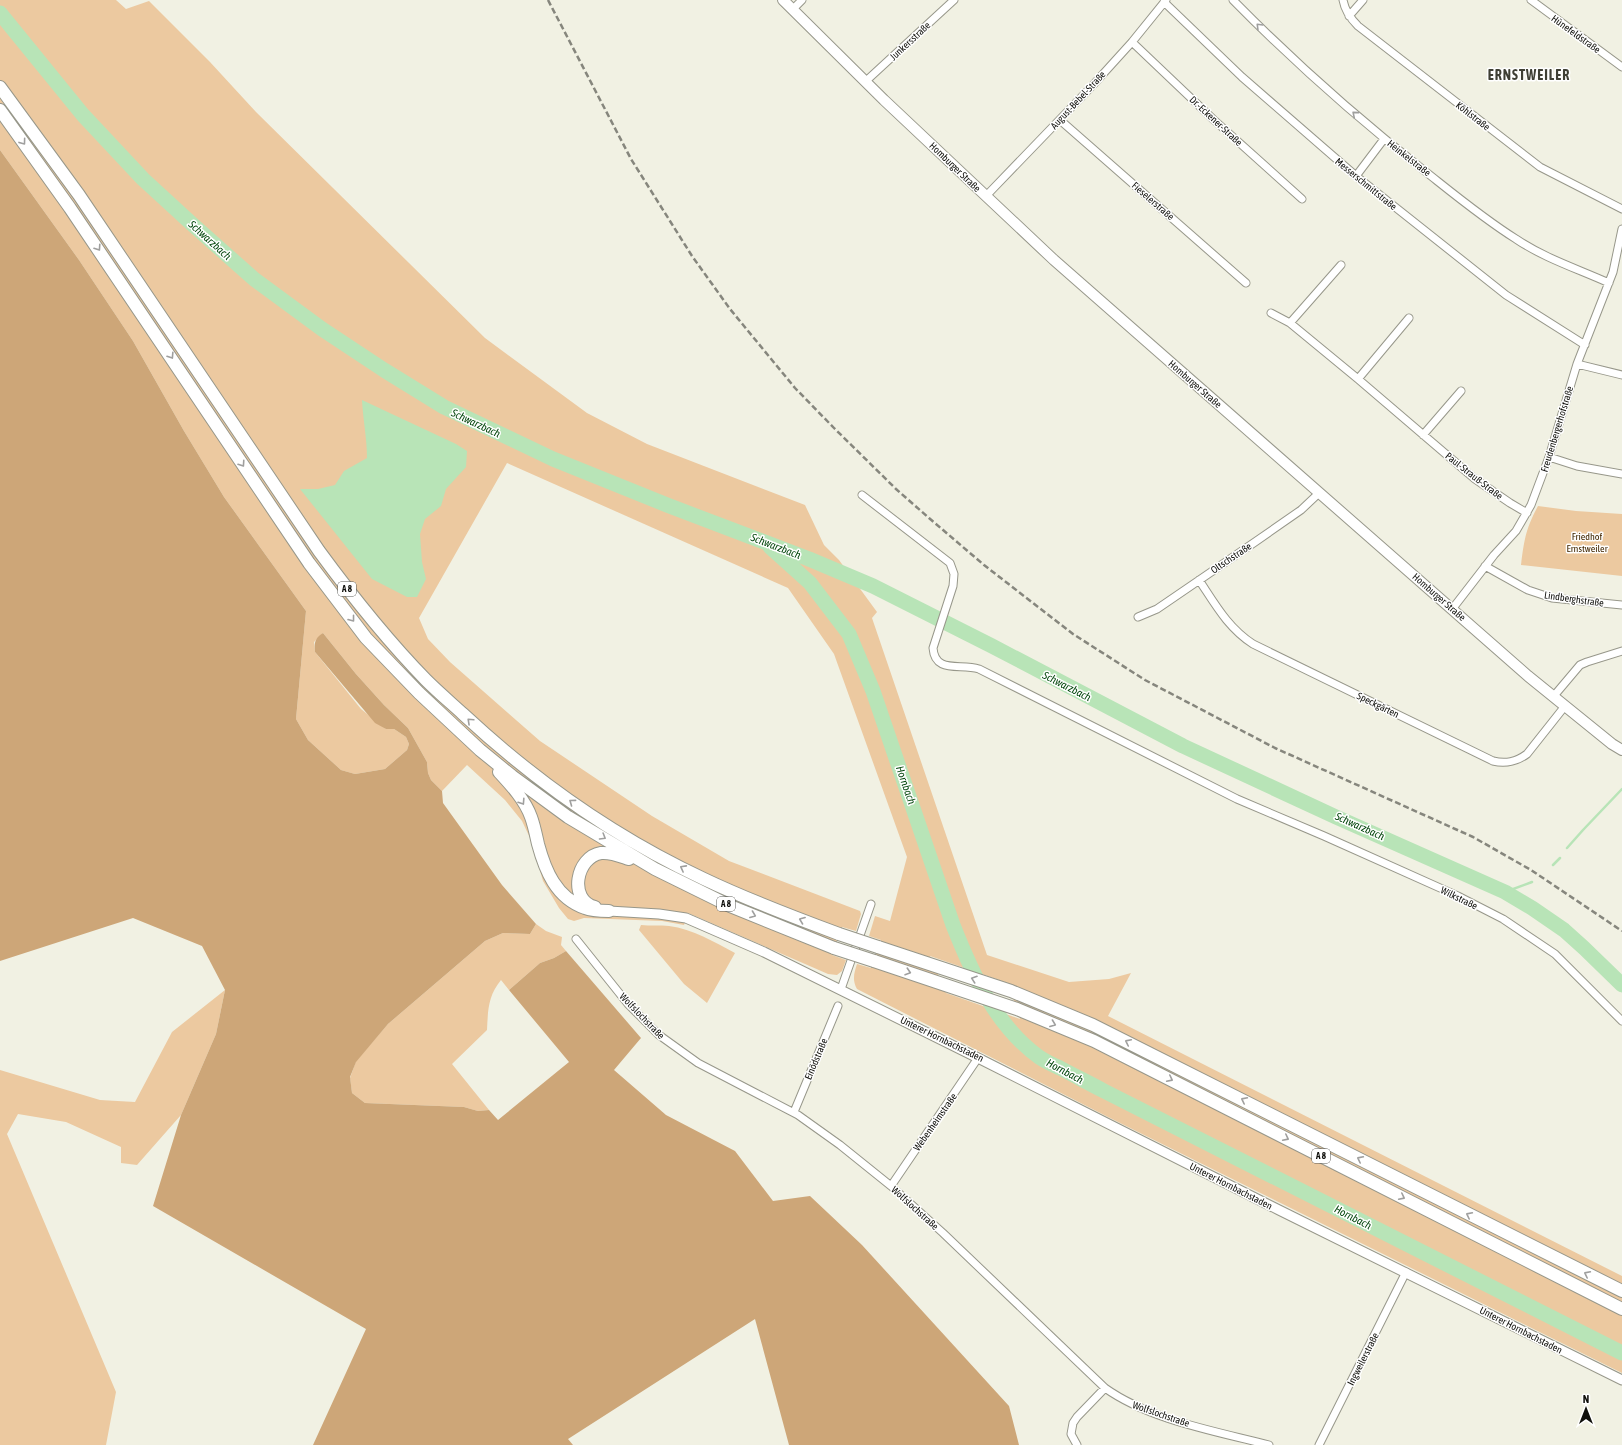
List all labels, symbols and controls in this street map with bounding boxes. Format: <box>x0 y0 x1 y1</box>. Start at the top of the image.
street label: Hünefeldstraße <box>1549 13 1603 56</box>
street label: Junkersstraße <box>888 19 933 62</box>
one-way arrow <box>1256 23 1264 31</box>
district label: ERNSTWEILER <box>1488 67 1570 83</box>
street label: August-Bebel-Straße <box>1048 68 1108 131</box>
street label: Dr.-Eckener-Straße <box>1187 94 1245 148</box>
street label: Köhlstraße <box>1454 99 1492 133</box>
one-way arrow <box>1352 111 1359 118</box>
one-way arrow <box>18 138 26 145</box>
street label: Heinkelstraße <box>1385 138 1433 179</box>
street label: Homburger Straße <box>927 140 983 194</box>
street label: Messerschmittstraße <box>1333 156 1399 213</box>
street label: Fieselerstraße <box>1130 180 1177 223</box>
water label: Schwarzbach <box>186 217 234 262</box>
one-way arrow <box>93 244 101 251</box>
one-way arrow <box>166 352 174 359</box>
street label: Homburger Straße <box>1166 358 1224 410</box>
street label: Freudenbergerhofstraße <box>1539 384 1575 473</box>
water label: Schwarzbach <box>449 406 503 440</box>
street label: Paul-Strauß-Straße <box>1443 450 1505 502</box>
one-way arrow <box>238 460 245 467</box>
water label: Schwarzbach <box>748 531 803 561</box>
park label: Friedhof Ernstweiler <box>1566 531 1609 554</box>
street label: Oltschstraße <box>1209 540 1254 576</box>
street label: Homburger Straße <box>1410 571 1468 623</box>
road number: A 8 <box>338 582 356 596</box>
street label: Lindberghstraße <box>1544 589 1605 609</box>
one-way arrow <box>347 615 354 622</box>
water label: Schwarzbach <box>1040 668 1094 704</box>
street label: Speckgärten <box>1355 690 1401 720</box>
one-way arrow <box>467 718 475 725</box>
water label: Hornbach <box>894 764 918 806</box>
one-way arrow <box>517 797 524 804</box>
one-way arrow <box>569 799 576 806</box>
water label: Schwarzbach <box>1333 809 1387 842</box>
one-way arrow <box>599 833 606 840</box>
one-way arrow <box>680 865 687 873</box>
street label: Wilkstraße <box>1439 884 1480 912</box>
road number: A 8 <box>717 897 735 911</box>
one-way arrow <box>749 911 756 919</box>
one-way arrow <box>799 917 806 925</box>
one-way arrow <box>904 967 911 975</box>
one-way arrow <box>971 975 978 984</box>
street label: Wolfslochstraße <box>617 991 667 1042</box>
street label: Unterer Hornbachstaden <box>899 1014 986 1064</box>
one-way arrow <box>1049 1019 1056 1027</box>
street label: Einödstraße <box>802 1036 830 1081</box>
one-way arrow <box>1124 1039 1132 1047</box>
water label: Hornbach <box>1045 1056 1086 1086</box>
one-way arrow <box>1166 1075 1174 1082</box>
street label: Webenheimstraße <box>911 1091 959 1153</box>
one-way arrow <box>1240 1097 1248 1105</box>
one-way arrow <box>1282 1134 1289 1141</box>
road number: A 8 <box>1312 1149 1330 1163</box>
one-way arrow <box>1357 1156 1364 1164</box>
street label: Unterer Hornbachstaden <box>1188 1160 1274 1212</box>
street label: Wolfslochstraße <box>889 1184 941 1232</box>
one-way arrow <box>1398 1193 1405 1200</box>
water label: Hornbach <box>1333 1203 1374 1232</box>
one-way arrow <box>1466 1212 1473 1219</box>
one-way arrow <box>1584 1271 1591 1279</box>
street label: Unterer Hornbachstaden <box>1478 1304 1564 1356</box>
street label: Ingweilerstraße <box>1345 1330 1381 1387</box>
north arrow <box>1566 1389 1606 1429</box>
text: N <box>1583 1393 1589 1405</box>
street label: Wolfslochstraße <box>1131 1399 1191 1429</box>

